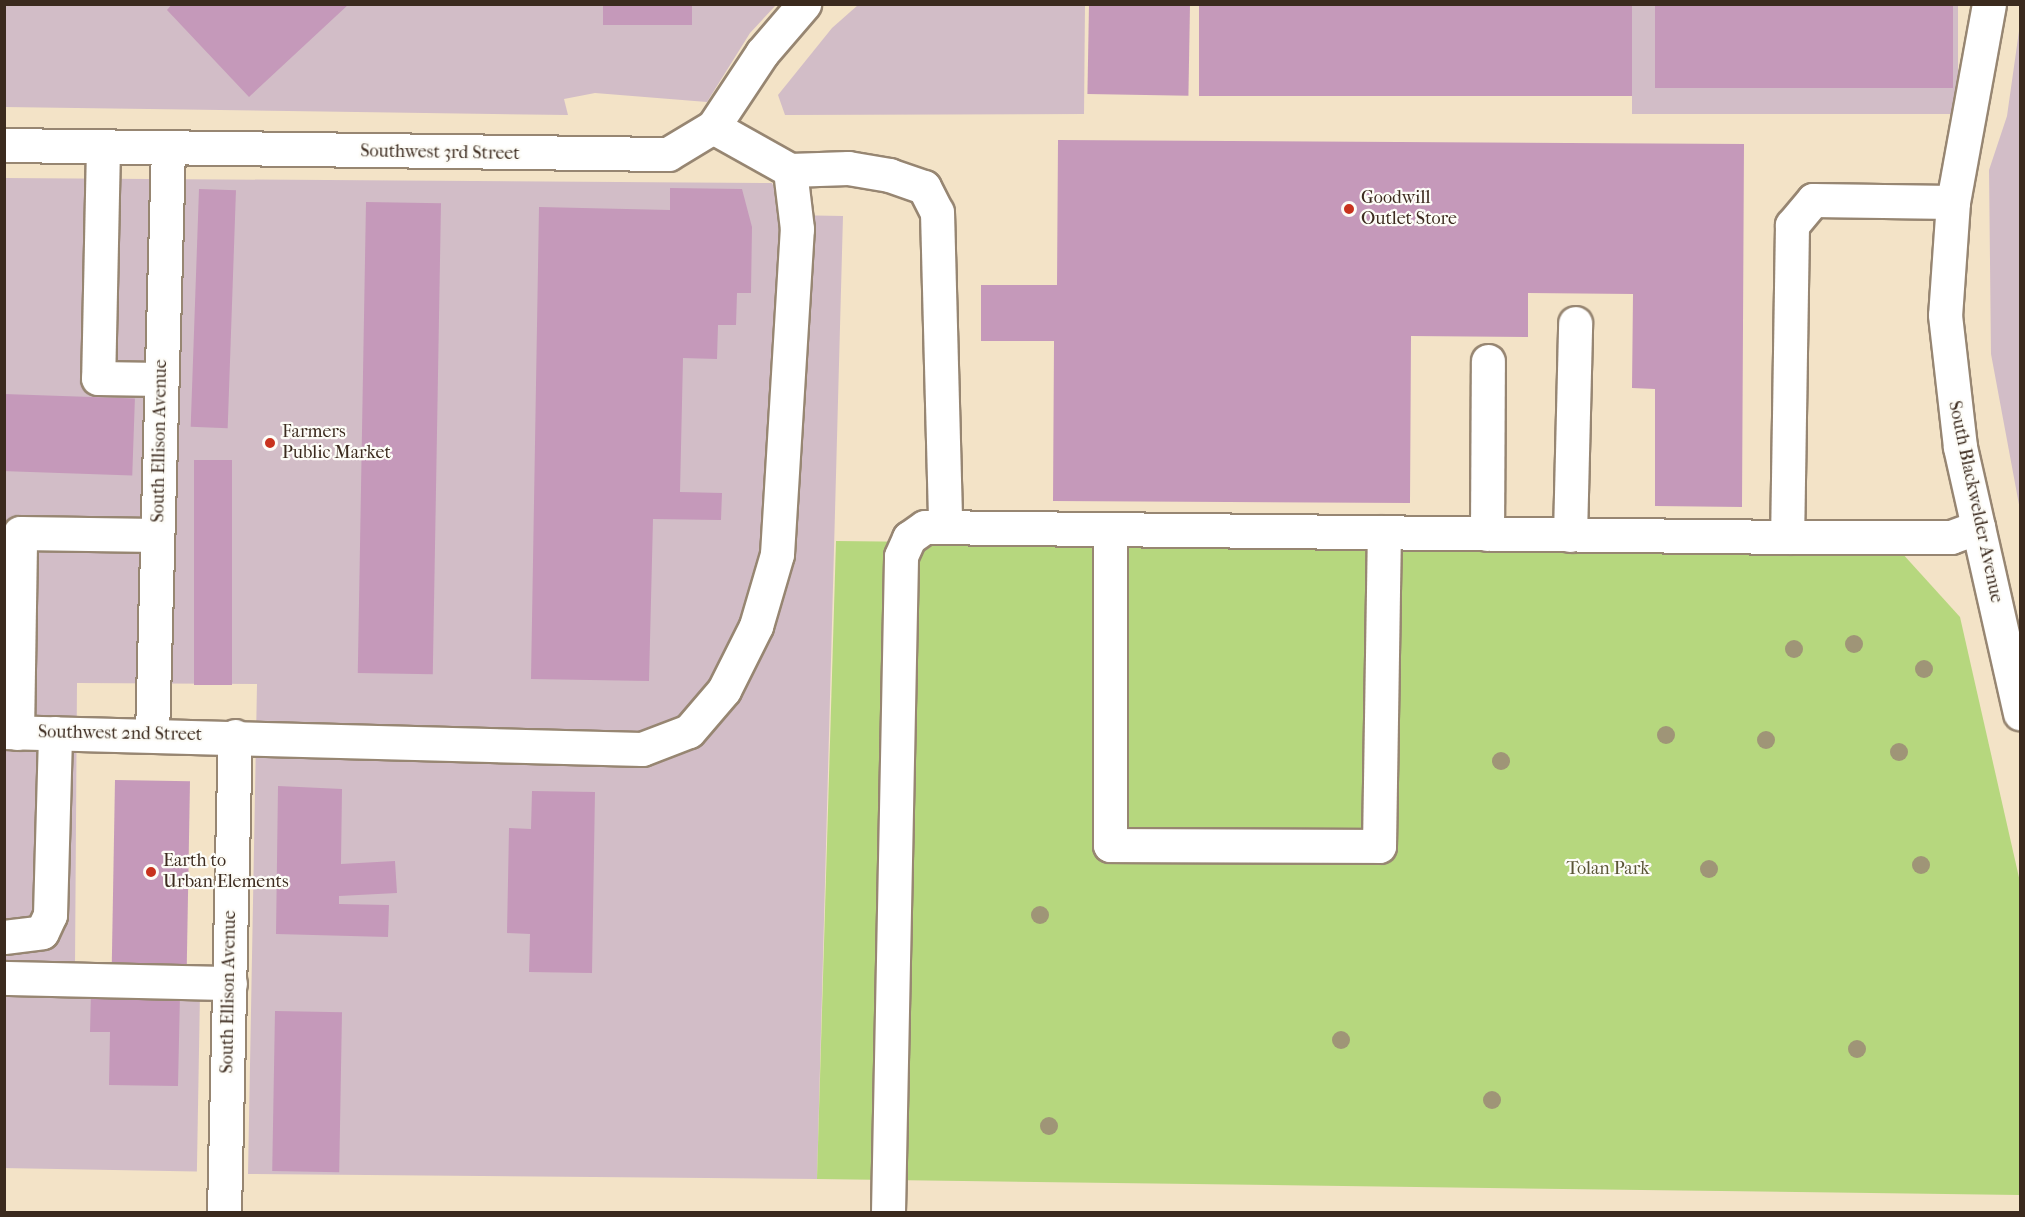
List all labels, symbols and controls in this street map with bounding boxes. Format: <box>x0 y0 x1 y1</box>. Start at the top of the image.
street label: Southwest 3rd Street <box>360 141 520 165</box>
place label: Goodwill Outlet Store <box>1361 188 1457 230</box>
marker: Goodwill Outlet Store <box>1342 202 1356 216</box>
street label: South Ellison Avenue <box>148 359 172 523</box>
street label: South Blackwelder Avenue <box>1943 399 2007 605</box>
place label: Farmers Public Market <box>282 422 391 464</box>
marker: Farmers Public Market <box>263 436 277 450</box>
street label: Southwest 2nd Street <box>38 722 202 746</box>
place label: Earth to Urban Elements <box>163 851 289 894</box>
park label: Tolan Park <box>1567 858 1649 880</box>
marker: Earth to Urban Elements <box>144 865 158 879</box>
street label: South Ellison Avenue <box>217 910 241 1074</box>

